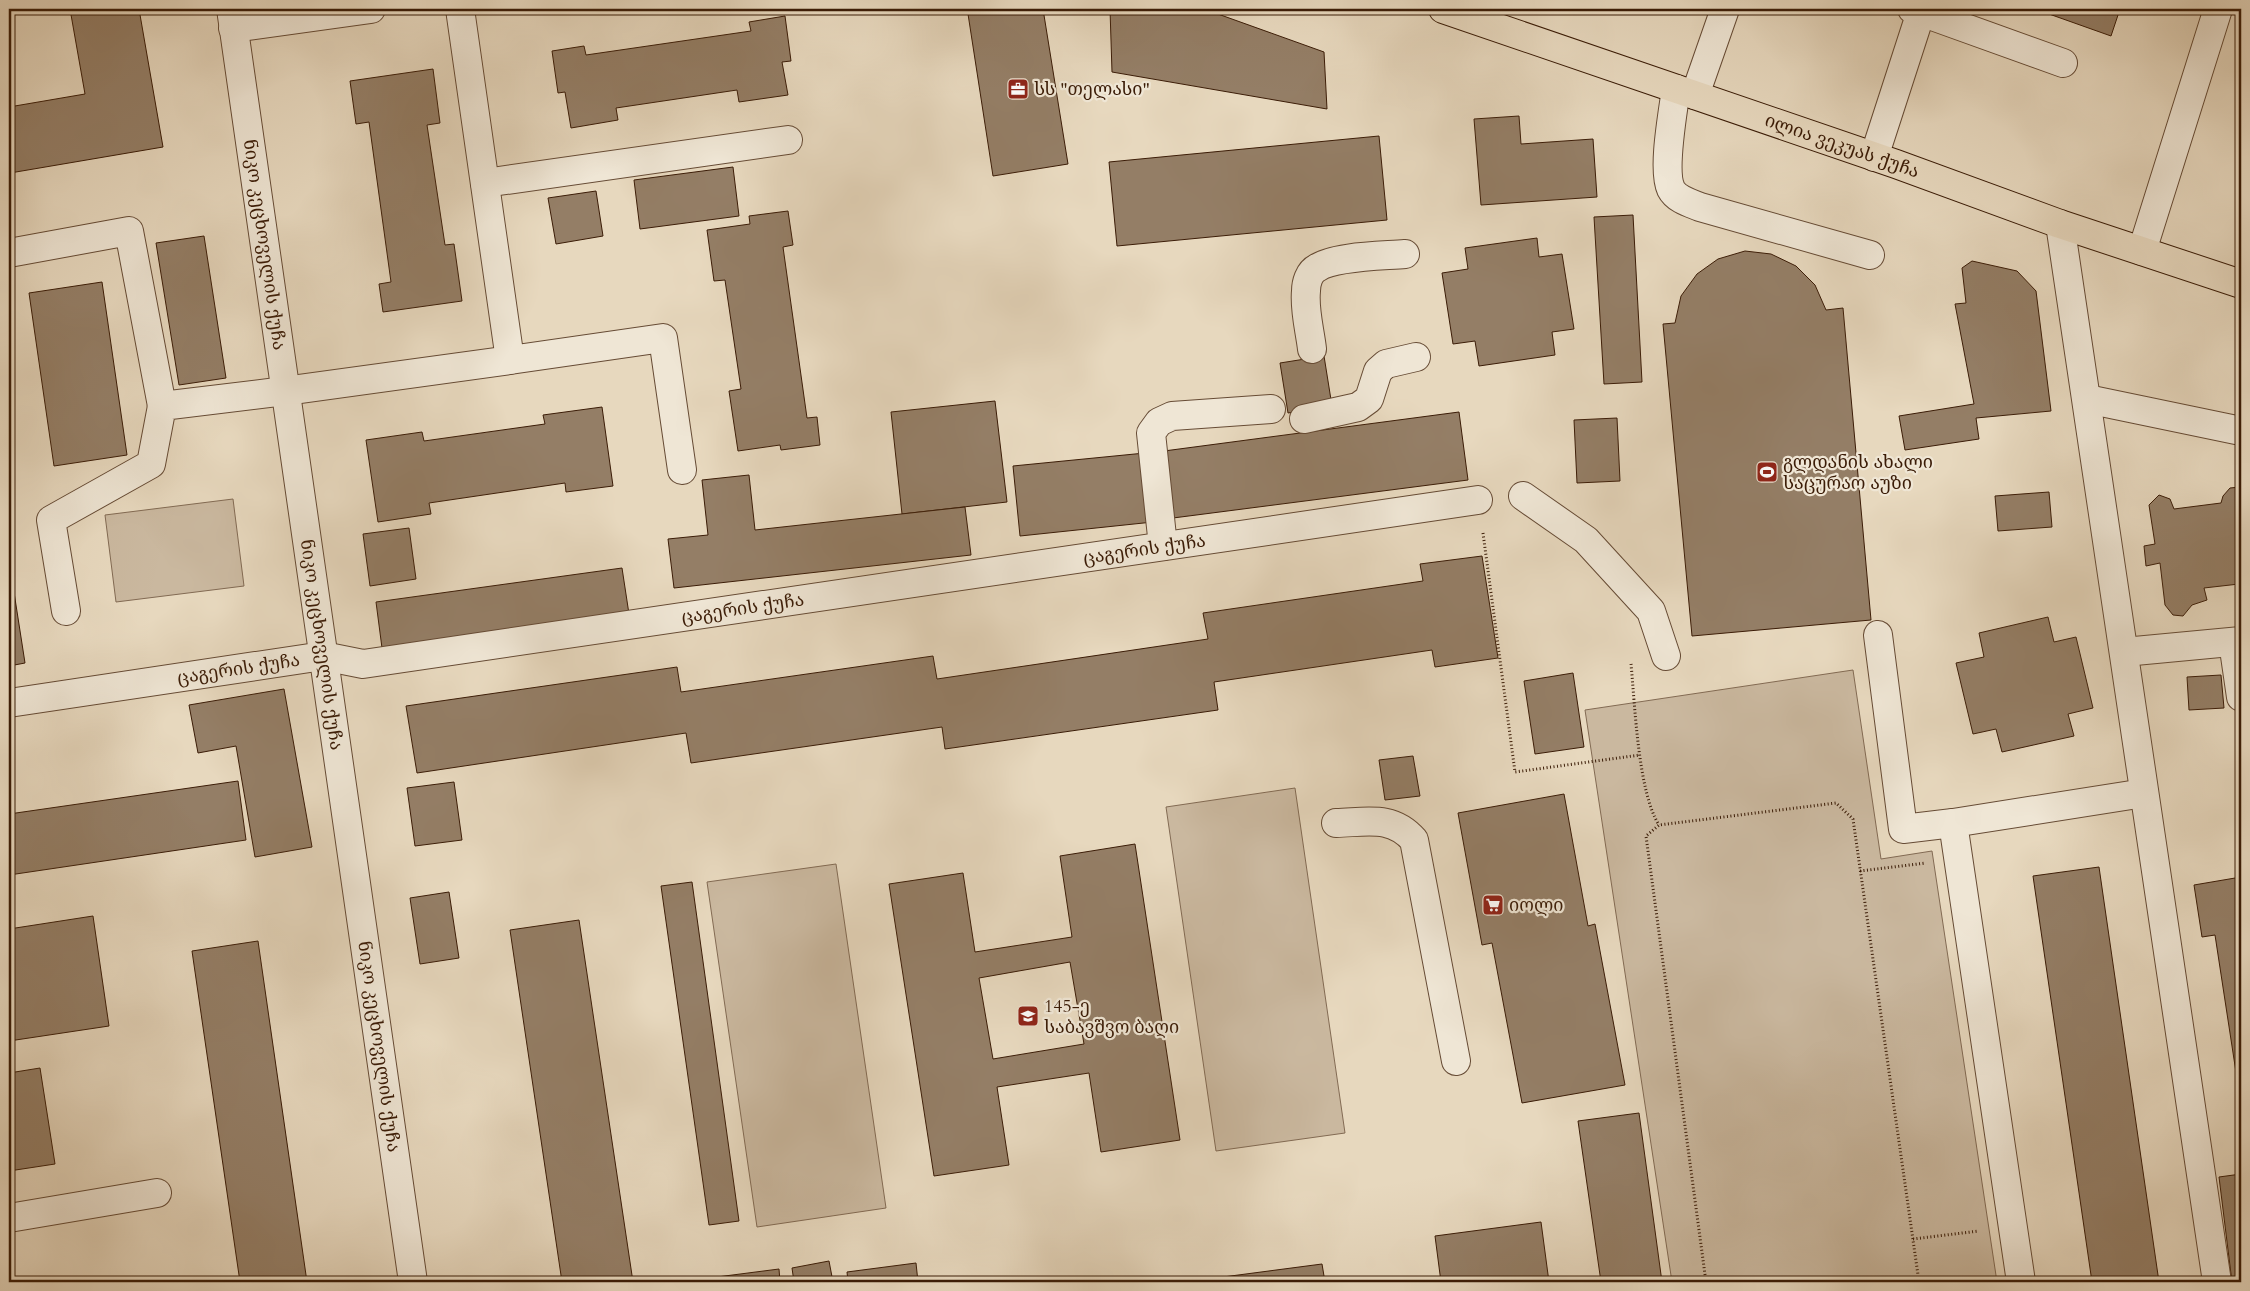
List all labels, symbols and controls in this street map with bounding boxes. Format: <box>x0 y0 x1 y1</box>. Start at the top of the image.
office icon: სს "თელასი" <box>1006 77 1030 101</box>
place label: სს "თელასი" <box>1034 77 1150 102</box>
street label: ილია ვეკუას ქუჩა <box>1761 108 1923 185</box>
street label: ნიკო კეცხოველის ქუჩა <box>237 137 292 352</box>
place label: გლდანის ახალი საცურაო აუზი <box>1783 450 1933 496</box>
sports icon: გლდანის ახალი საცურაო აუზი <box>1755 460 1779 484</box>
street label: ცაგერის ქუჩა <box>1081 528 1207 571</box>
street label: ნიკო კეცხოველის ქუჩა <box>294 537 349 752</box>
street label: ცაგერის ქუჩა <box>680 587 806 630</box>
street label: ცაგერის ქუჩა <box>175 648 302 691</box>
supermarket icon: იოლი <box>1481 893 1505 917</box>
place label: იოლი <box>1509 893 1563 918</box>
street label: ნიკო კეცხოველის ქუჩა <box>351 939 406 1154</box>
place label: 145-ე საბავშვო ბაღი <box>1044 994 1179 1040</box>
school or university icon: 145-ე საბავშვო ბაღი <box>1016 1004 1040 1028</box>

